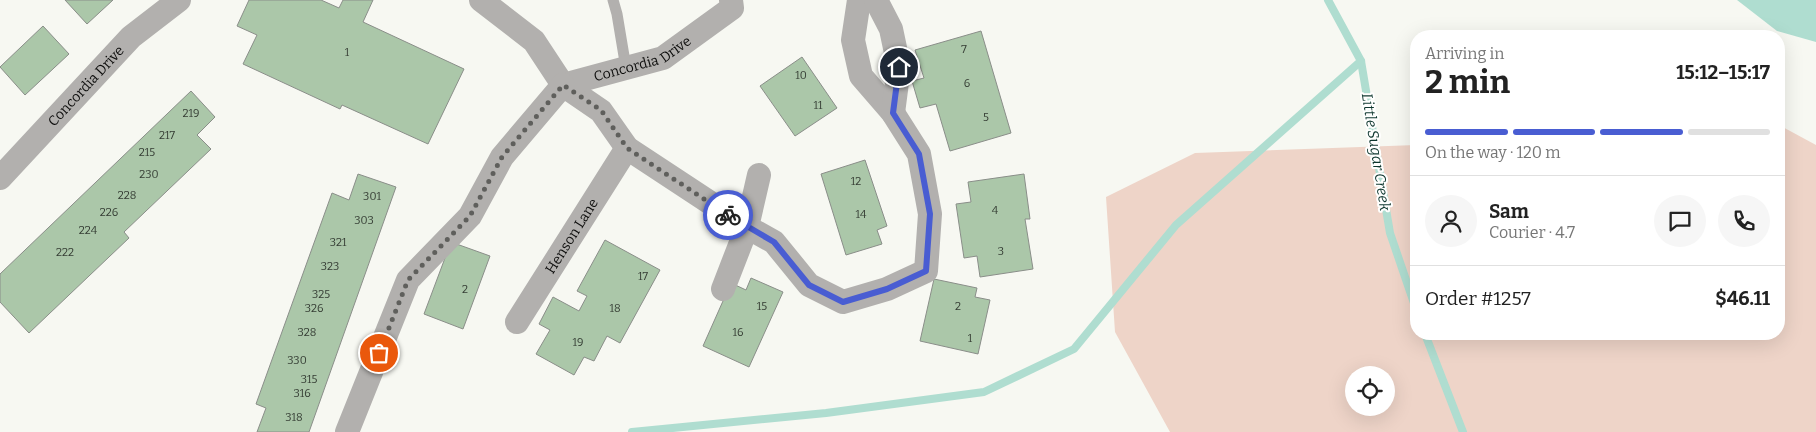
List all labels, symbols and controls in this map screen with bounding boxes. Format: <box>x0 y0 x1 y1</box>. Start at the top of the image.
street label: Concordia Drive <box>592 33 694 85</box>
street label: Concordia Drive <box>45 42 128 130</box>
house number: 7 <box>961 43 967 56</box>
text: Arriving in <box>1425 44 1504 63</box>
house number: 1 <box>345 46 350 59</box>
pin <box>878 46 920 88</box>
icon: home <box>885 53 913 81</box>
text: 15:12–15:17 <box>1676 61 1770 84</box>
text: 2 min <box>1425 63 1510 101</box>
house number: 10 <box>795 69 807 82</box>
house number: 6 <box>964 77 970 90</box>
water label: Little Sugar Creek <box>1358 92 1394 213</box>
house number: 11 <box>814 99 823 112</box>
house number: 219 <box>183 107 199 120</box>
house number: 5 <box>983 111 989 124</box>
house number: 217 <box>159 129 175 142</box>
text: On the way · 120 m <box>1425 143 1560 162</box>
house number: 215 <box>139 146 155 159</box>
house number: 230 <box>139 168 159 181</box>
house number: 12 <box>851 175 861 188</box>
house number: 228 <box>118 189 136 202</box>
house number: 301 <box>363 190 381 203</box>
courier <box>703 190 753 240</box>
street label: Henson Lane <box>542 195 602 277</box>
button: person <box>1425 195 1477 247</box>
button: chat <box>1654 195 1706 247</box>
button: phone <box>1718 195 1770 247</box>
text: Sam <box>1489 200 1529 223</box>
icon: bike <box>714 201 742 229</box>
house number: 4 <box>992 204 999 217</box>
house number: 226 <box>100 206 118 219</box>
house number: 14 <box>856 208 867 221</box>
house number: 303 <box>354 214 374 227</box>
text: Courier · 4.7 <box>1489 223 1575 242</box>
house number: 224 <box>79 224 98 237</box>
house number: 321 <box>330 236 347 249</box>
house number: 3 <box>998 245 1004 258</box>
house number: 222 <box>56 246 74 259</box>
house number: 323 <box>321 260 339 273</box>
house number: 17 <box>638 270 648 283</box>
house number: 2 <box>462 283 468 296</box>
text: Order #1257 <box>1425 287 1531 310</box>
text: $46.11 <box>1715 287 1770 310</box>
house number: 325 <box>312 288 330 301</box>
house number: 15 <box>757 300 767 313</box>
house number: 2 <box>955 300 961 313</box>
house number: 326 <box>305 302 323 315</box>
house number: 18 <box>609 302 621 315</box>
house number: 328 <box>298 326 316 339</box>
house number: 16 <box>733 326 743 339</box>
pin <box>358 332 400 374</box>
house number: 1 <box>968 332 973 345</box>
house number: 19 <box>573 336 583 349</box>
icon: bag <box>365 339 393 367</box>
house number: 330 <box>287 354 307 367</box>
map controls <box>1345 366 1395 416</box>
button: locate <box>1345 366 1395 416</box>
house number: 315 <box>301 373 317 386</box>
house number: 316 <box>293 387 311 400</box>
house number: 318 <box>285 411 303 424</box>

